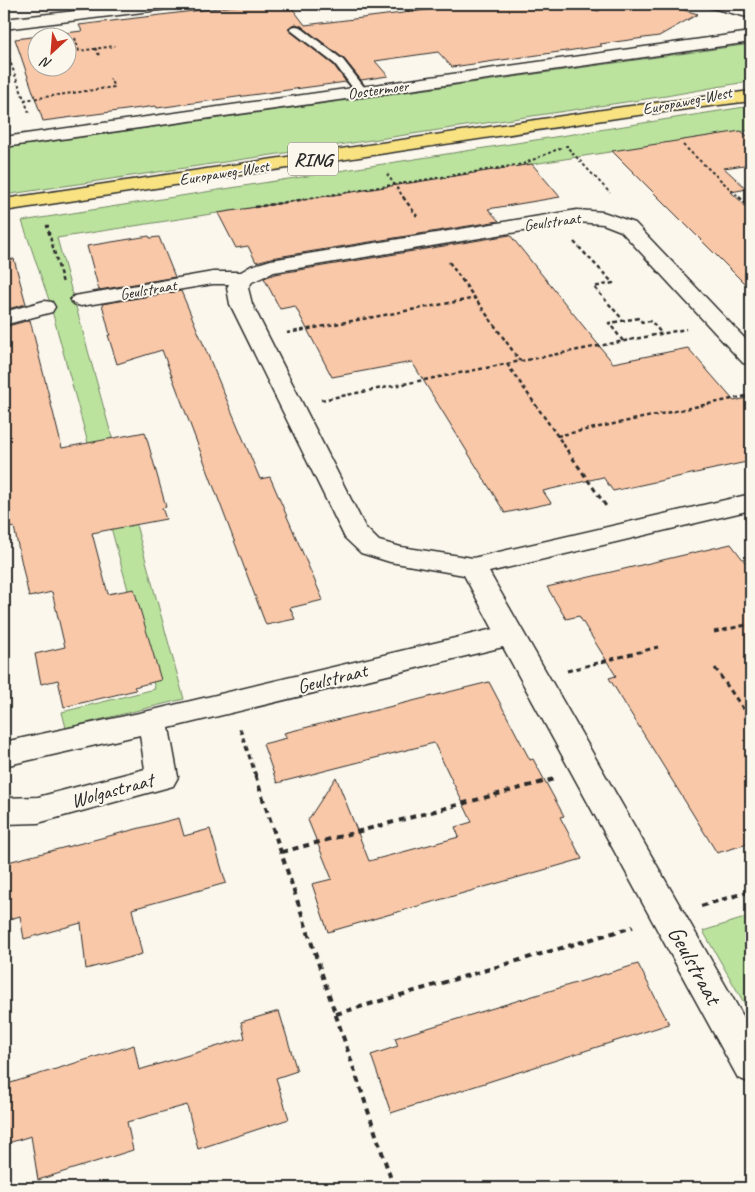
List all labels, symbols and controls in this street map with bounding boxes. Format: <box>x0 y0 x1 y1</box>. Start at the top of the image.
north arrow <box>28 28 78 78</box>
text: N <box>37 53 54 73</box>
street label: Oostermoer <box>347 76 411 104</box>
street label: Europaweg-West <box>641 82 735 119</box>
road number: RING <box>288 142 338 176</box>
street label: Europaweg-West <box>178 156 272 190</box>
street label: Geulstraat <box>523 208 583 236</box>
street label: Geulstraat <box>118 275 180 305</box>
street label: Geulstraat <box>295 657 372 699</box>
street label: Wolgastraat <box>68 767 159 813</box>
street label: Geulstraat <box>661 920 730 1011</box>

